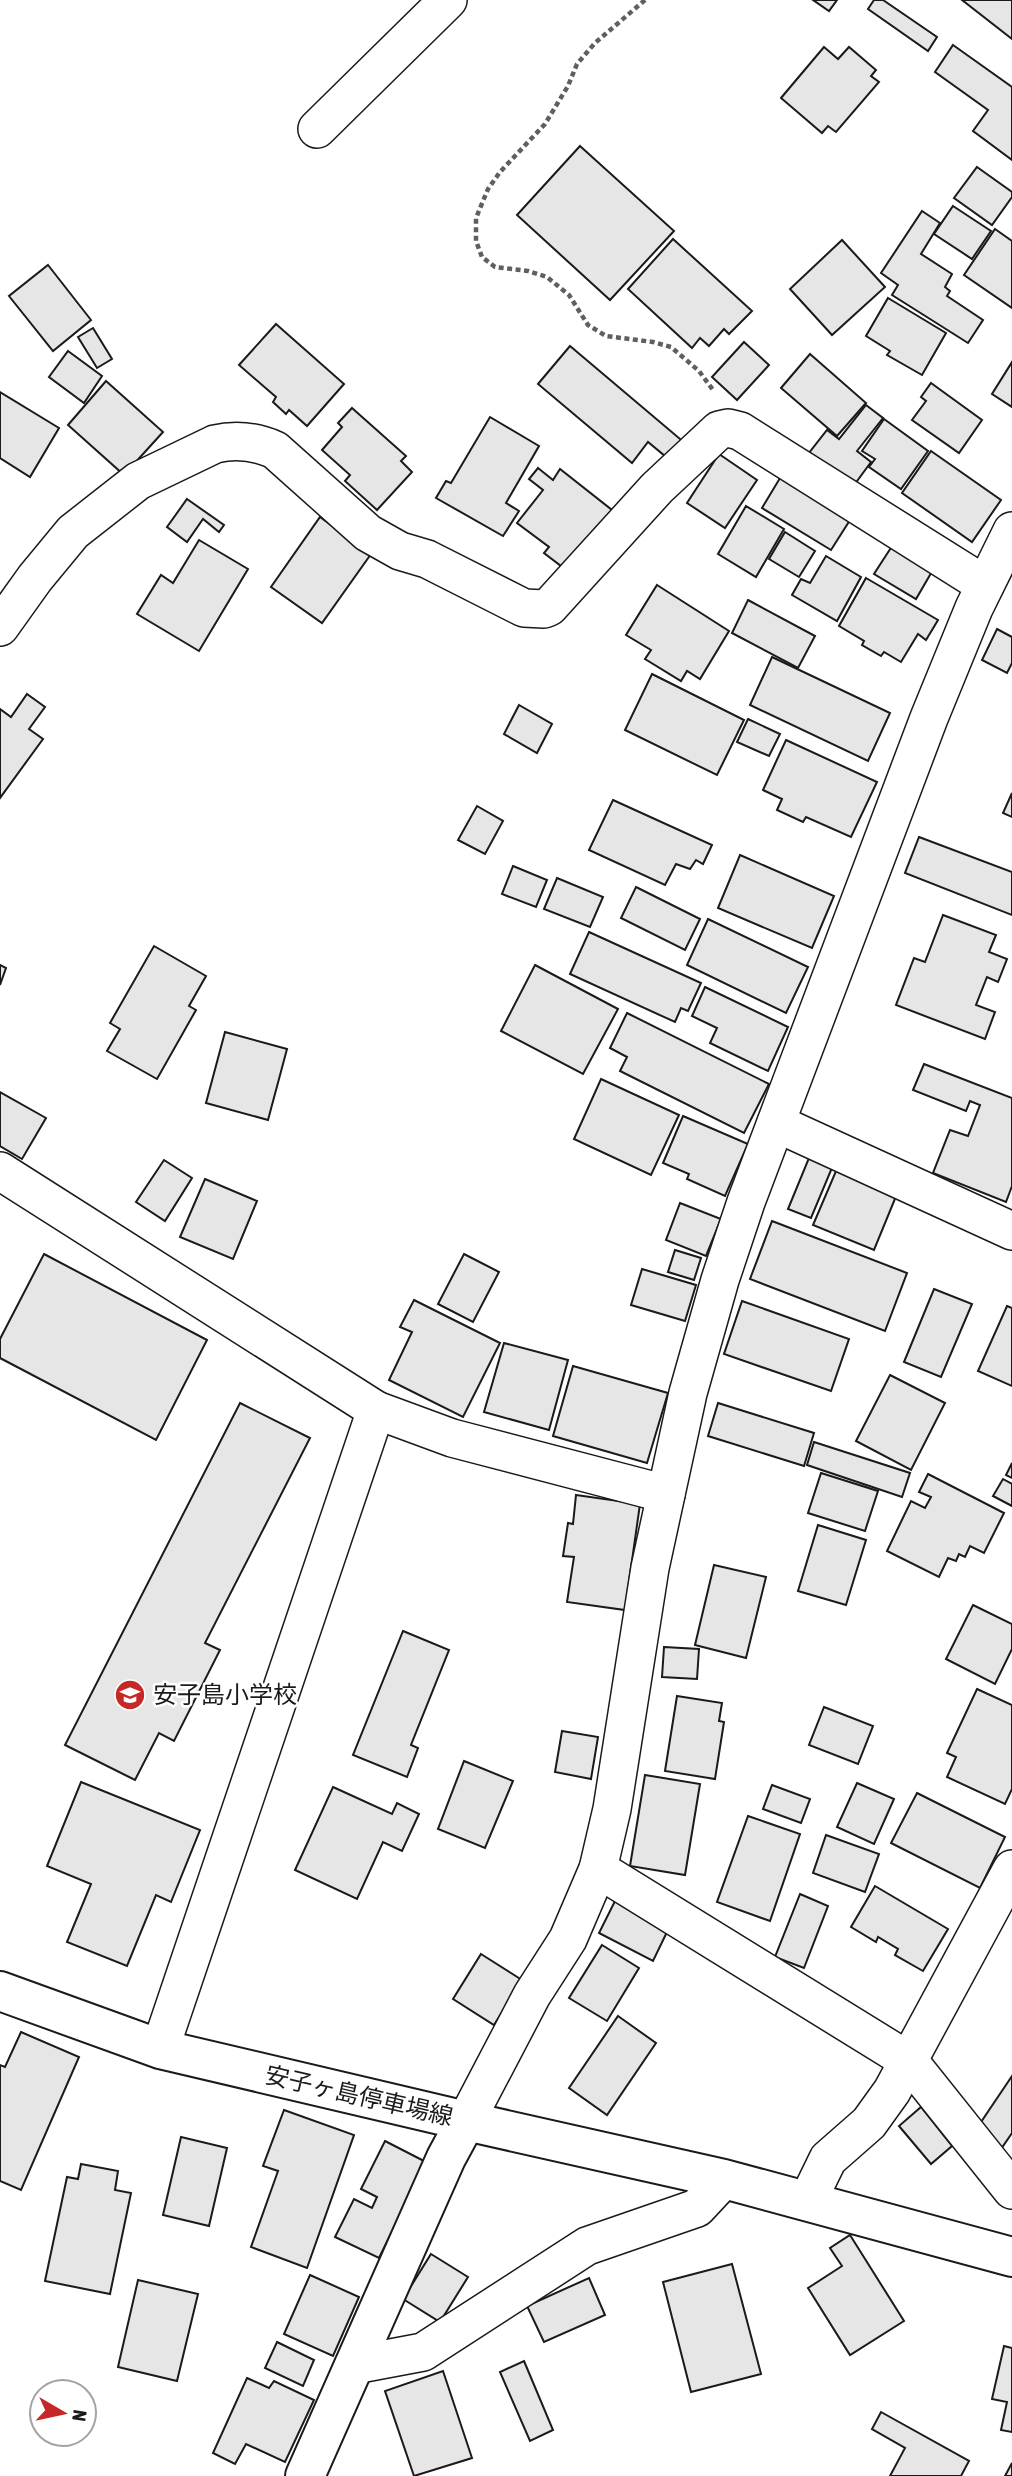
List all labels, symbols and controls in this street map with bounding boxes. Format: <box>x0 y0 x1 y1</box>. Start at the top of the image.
school or university icon: 安子島小学校 <box>113 1678 147 1712</box>
place label: 安子島小学校 <box>153 1681 297 1708</box>
street label: 安子ヶ島停車場線 <box>263 2061 456 2130</box>
north arrow <box>28 2378 98 2448</box>
text: N <box>68 2408 92 2423</box>

